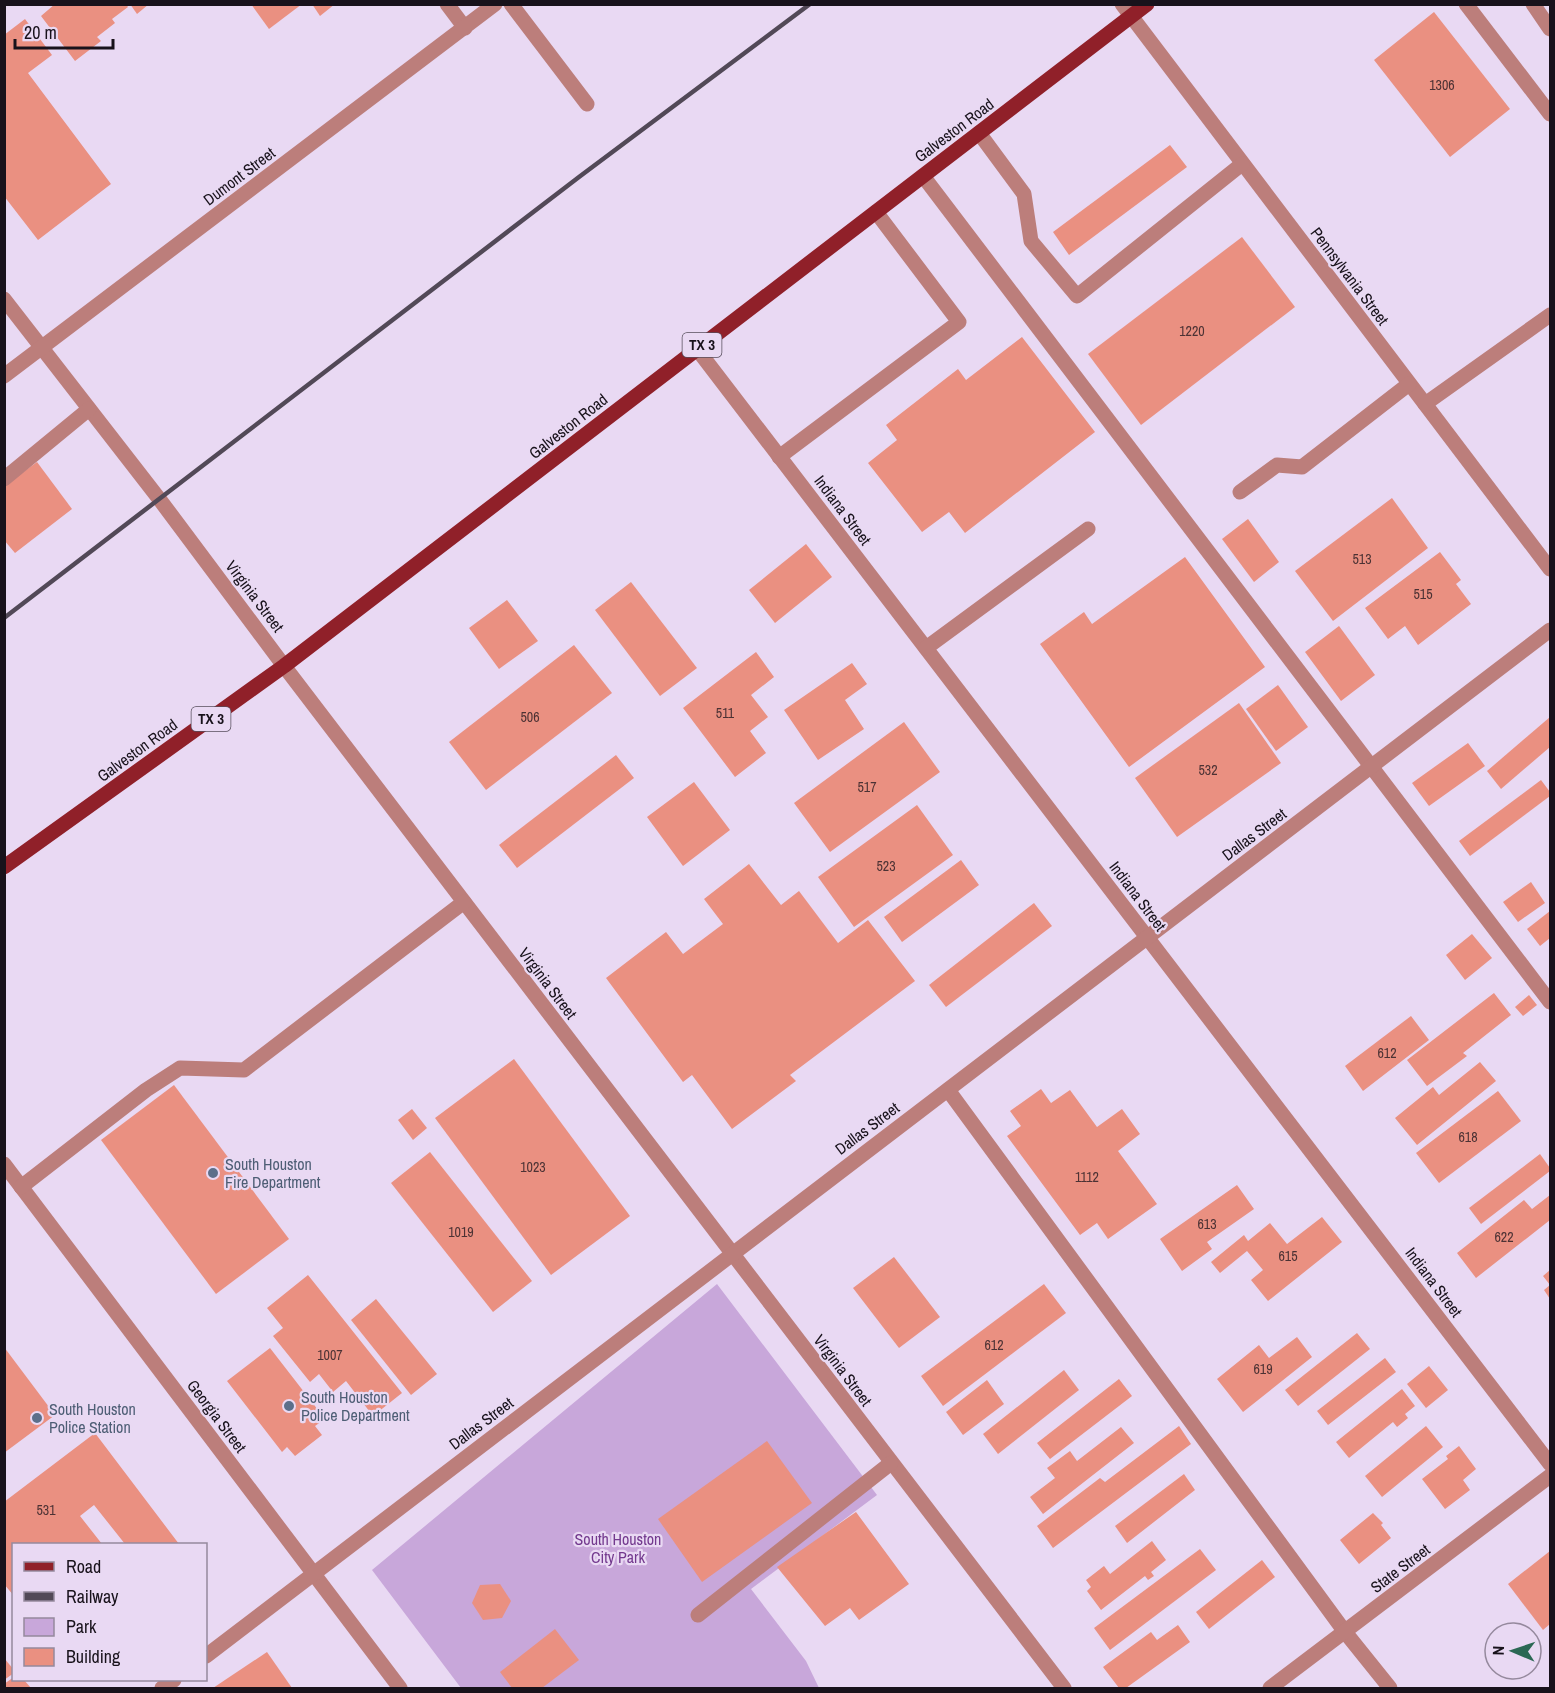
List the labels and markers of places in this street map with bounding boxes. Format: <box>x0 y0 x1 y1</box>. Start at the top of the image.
place label: South Houston Fire Department <box>225 1153 321 1193</box>
marker: South Houston Fire Department <box>206 1166 220 1180</box>
place label: South Houston Police Department <box>301 1386 410 1426</box>
place label: South Houston Police Station <box>49 1398 136 1438</box>
marker: South Houston Police Department <box>282 1399 296 1413</box>
marker: South Houston Police Station <box>30 1411 44 1425</box>

